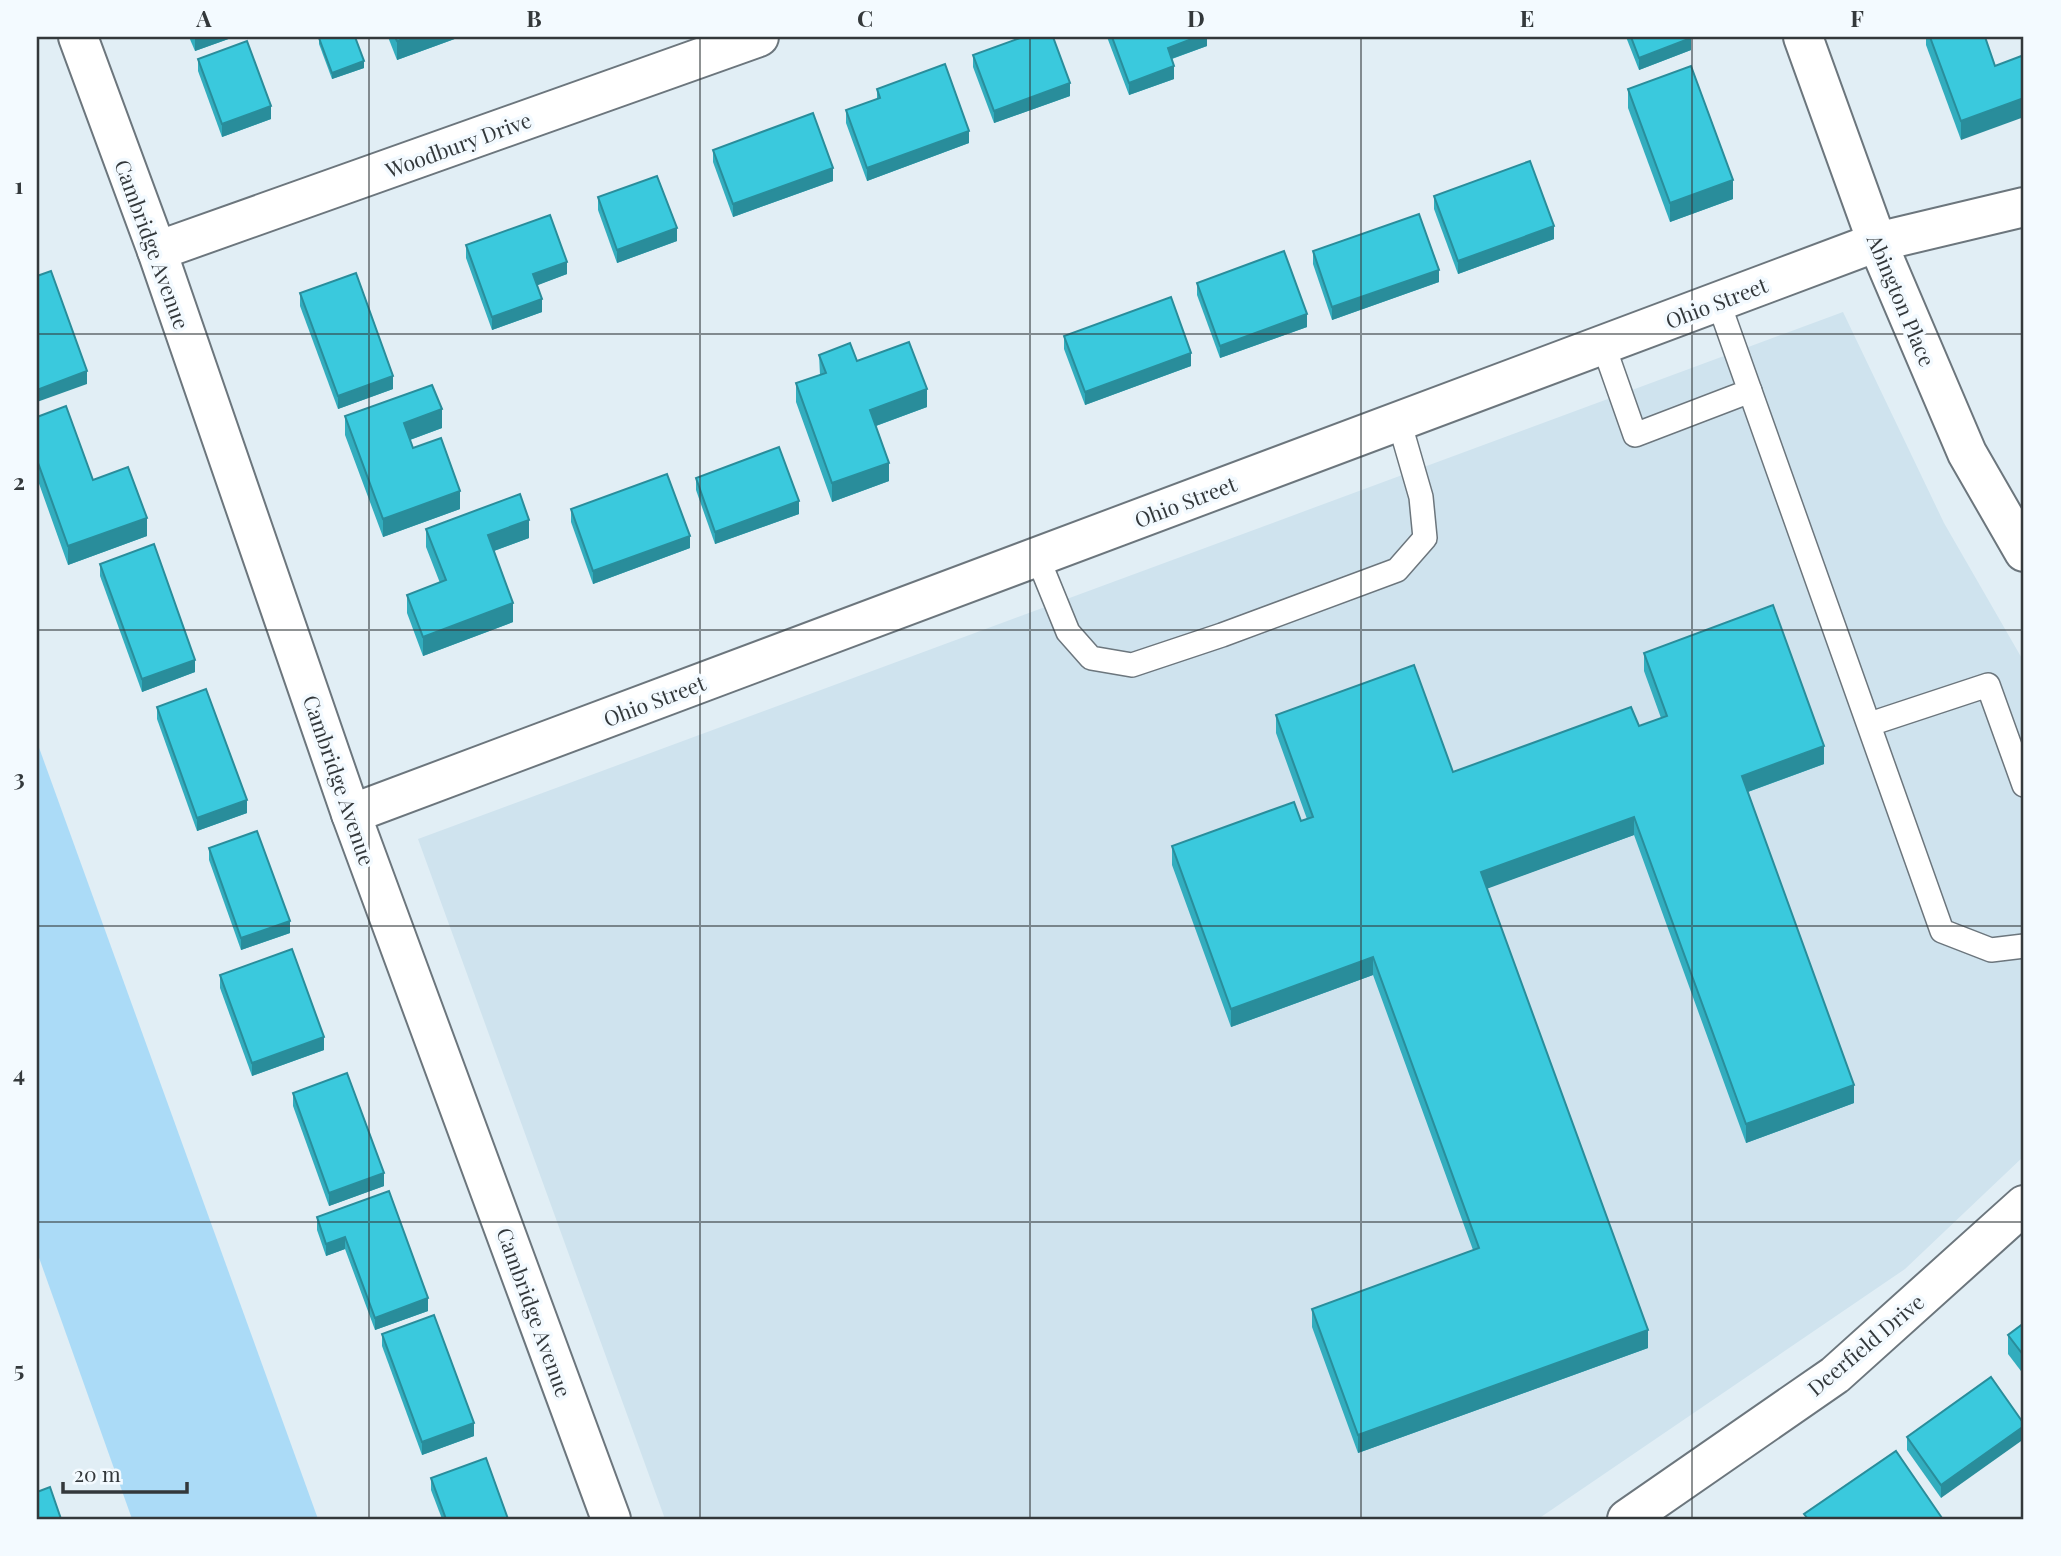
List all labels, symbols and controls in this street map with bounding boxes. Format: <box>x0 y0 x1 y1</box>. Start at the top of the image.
text: A <box>195 2 212 33</box>
text: B <box>526 2 542 33</box>
text: C <box>857 2 873 33</box>
text: D <box>1187 2 1205 33</box>
text: E <box>1520 2 1534 33</box>
text: F <box>1850 2 1864 33</box>
street label: Woodbury Drive <box>380 105 535 184</box>
street label: Cambridge Avenue <box>109 155 197 333</box>
text: 1 <box>15 169 24 200</box>
street label: Abington Place <box>1861 229 1942 370</box>
street label: Ohio Street <box>1661 270 1771 334</box>
text: 2 <box>13 465 25 496</box>
street label: Ohio Street <box>1130 469 1240 533</box>
street label: Ohio Street <box>599 668 709 732</box>
street label: Cambridge Avenue <box>298 691 382 869</box>
text: 3 <box>13 761 25 792</box>
text: 4 <box>13 1057 25 1088</box>
street label: Cambridge Avenue <box>491 1223 579 1401</box>
street label: Deerfield Drive <box>1801 1287 1929 1401</box>
text: 5 <box>14 1353 24 1384</box>
scale bar <box>63 1451 187 1495</box>
text: 20 m <box>74 1459 121 1487</box>

